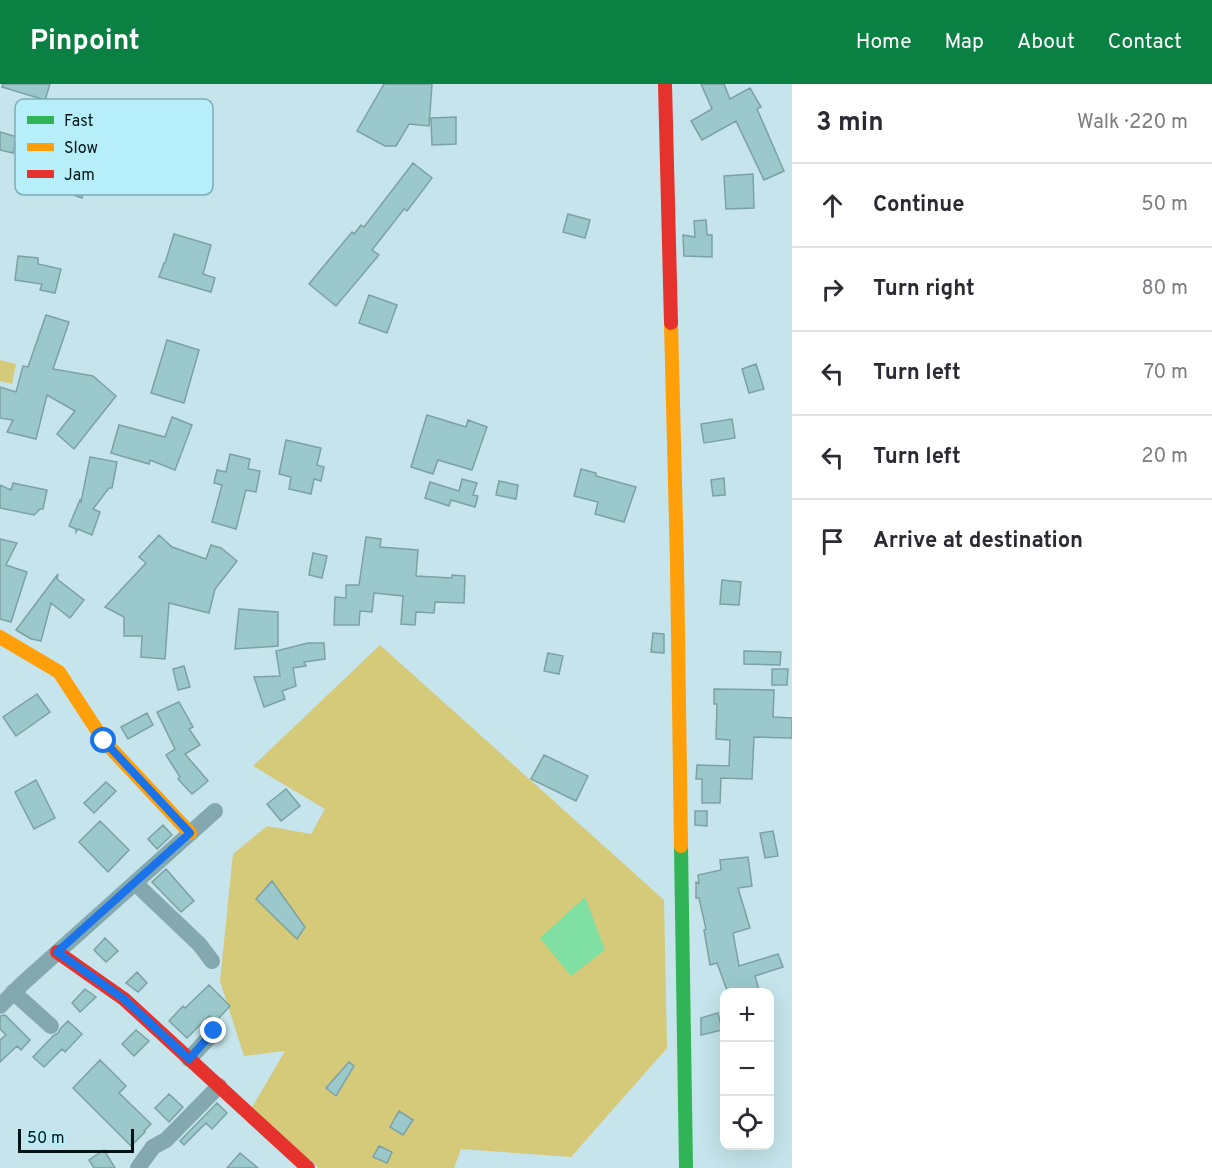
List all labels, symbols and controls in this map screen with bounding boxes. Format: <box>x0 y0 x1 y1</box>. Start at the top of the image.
text: Pinpoint <box>30 24 140 60</box>
text: Home <box>856 29 912 56</box>
text: Map <box>945 29 984 56</box>
text: About <box>1017 29 1075 56</box>
text: Contact <box>1108 29 1182 56</box>
legend <box>15 99 213 195</box>
text: 3 min <box>816 107 884 140</box>
text: Walk · 220 m <box>1077 110 1188 136</box>
text: Fast <box>64 112 94 132</box>
text: Slow <box>64 139 98 159</box>
text: Jam <box>64 166 95 186</box>
icon: ahead <box>816 189 849 222</box>
text: Continue <box>873 192 964 219</box>
text: 50 m <box>1141 192 1188 218</box>
icon: right <box>816 273 849 306</box>
text: Turn right <box>873 276 975 303</box>
text: 80 m <box>1142 276 1188 302</box>
icon: left <box>816 357 849 390</box>
text: Turn left <box>873 360 961 387</box>
text: 70 m <box>1144 360 1188 386</box>
icon: left <box>816 441 849 474</box>
text: Turn left <box>873 444 961 471</box>
text: 20 m <box>1141 444 1188 470</box>
icon: arrive <box>816 525 849 558</box>
text: Arrive at destination <box>873 528 1083 555</box>
route start <box>90 727 116 753</box>
map controls <box>720 988 774 1150</box>
button: + <box>720 988 774 1042</box>
route end <box>200 1017 226 1043</box>
button: − <box>720 1042 774 1096</box>
button: locate <box>720 1096 774 1150</box>
scale bar <box>18 1126 134 1154</box>
text: 50 m <box>27 1129 65 1149</box>

